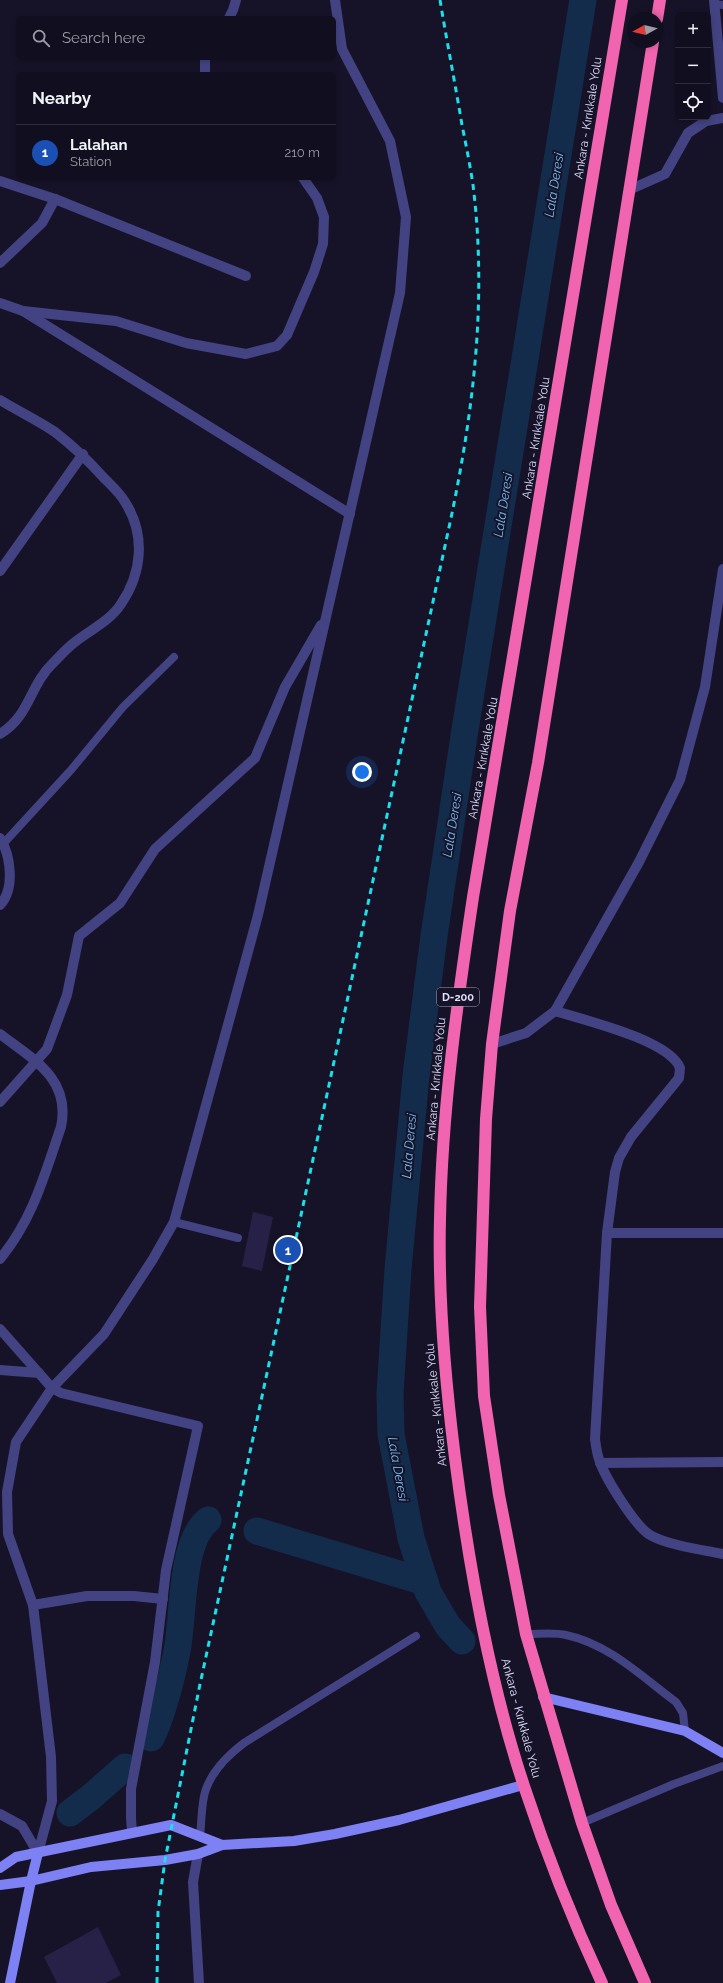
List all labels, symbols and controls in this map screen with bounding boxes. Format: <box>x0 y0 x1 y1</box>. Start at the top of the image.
north arrow <box>627 12 663 48</box>
map controls <box>675 12 711 120</box>
button: + <box>675 12 711 48</box>
search box <box>16 16 336 60</box>
icon: search <box>30 27 52 49</box>
text: Search here <box>62 29 145 47</box>
button: − <box>675 48 711 84</box>
street label: Ankara - Kırıkkale Yolu <box>571 56 605 180</box>
button: locate <box>675 84 711 120</box>
text: Nearby <box>32 88 91 108</box>
text: Lalahan <box>70 136 127 154</box>
text: 1 <box>42 145 48 160</box>
text: 210 m <box>284 145 320 160</box>
water label: Lala Deresi <box>541 150 567 218</box>
text: Station <box>70 154 112 169</box>
street label: Ankara - Kırıkkale Yolu <box>519 376 553 500</box>
water label: Lala Deresi <box>490 470 516 538</box>
street label: Ankara - Kırıkkale Yolu <box>465 696 501 820</box>
your location <box>352 762 372 782</box>
water label: Lala Deresi <box>439 790 465 858</box>
road number: D-200 <box>437 988 479 1006</box>
street label: Ankara - Kırıkkale Yolu <box>424 1017 448 1141</box>
water label: Lala Deresi <box>399 1112 419 1179</box>
pin: 1 <box>275 1235 301 1265</box>
street label: Ankara - Kırıkkale Yolu <box>423 1343 449 1467</box>
water label: Lala Deresi <box>385 1436 411 1504</box>
street label: Ankara - Kırıkkale Yolu <box>498 1657 544 1779</box>

